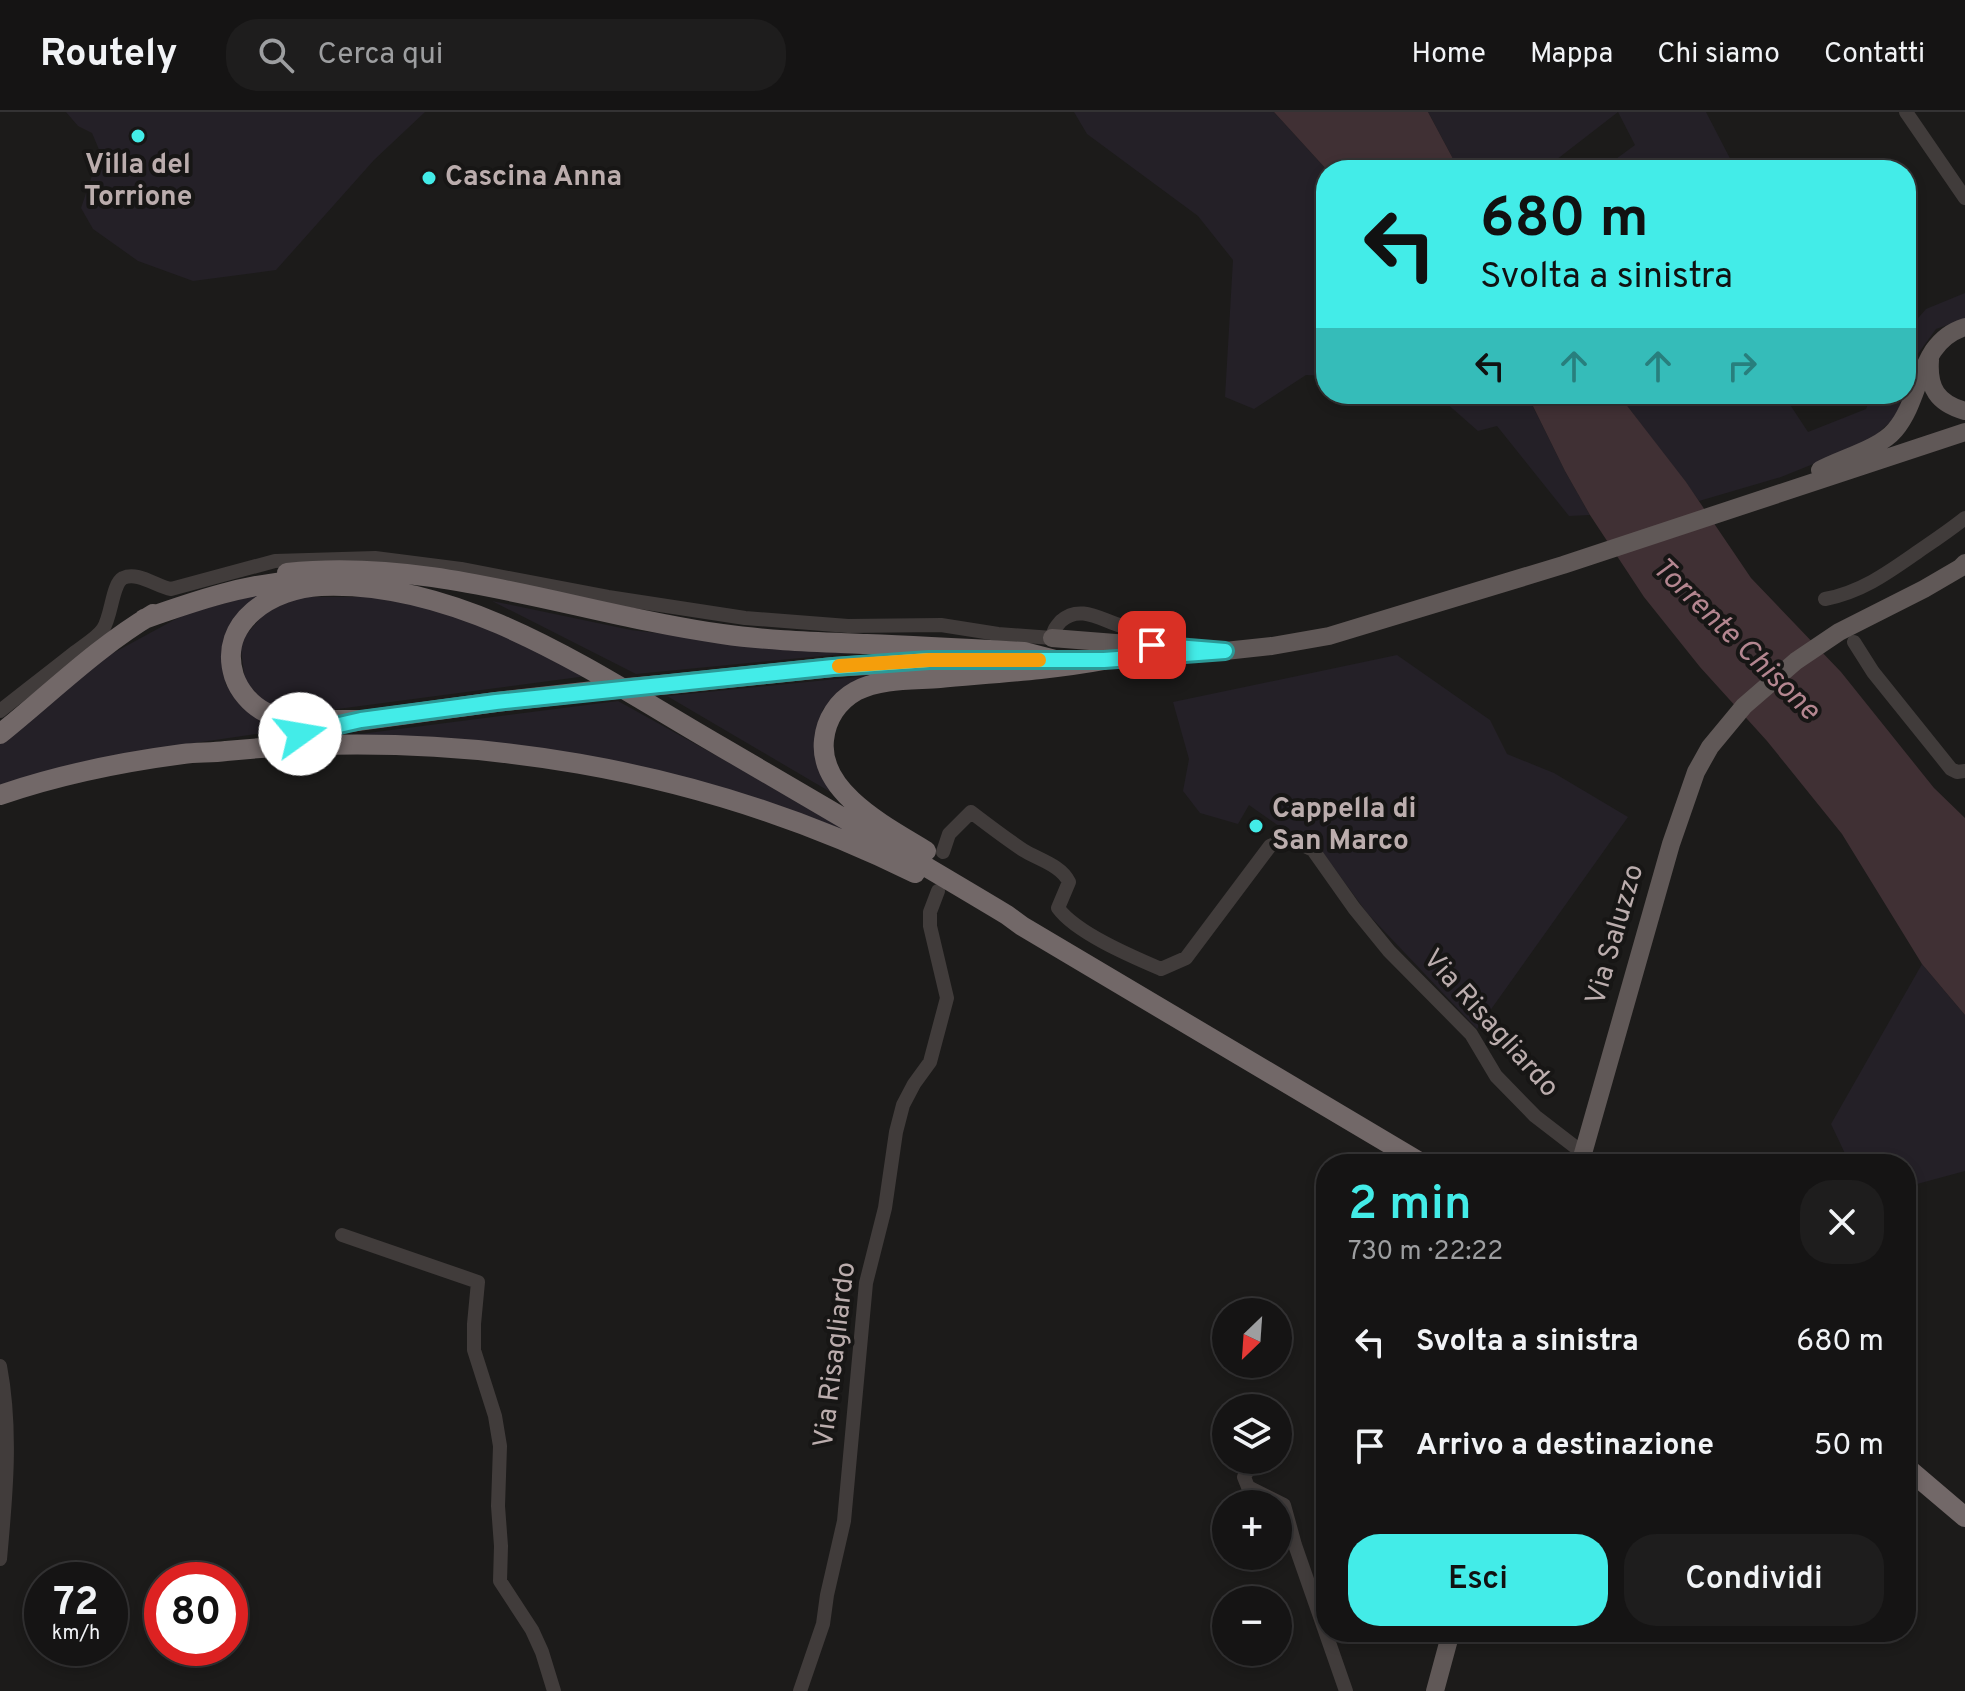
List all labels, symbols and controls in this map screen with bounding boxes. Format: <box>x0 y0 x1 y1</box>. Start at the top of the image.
search box <box>226 19 786 91</box>
text: Routely <box>40 31 178 80</box>
icon: search <box>254 33 298 77</box>
text: Cerca qui <box>318 37 443 74</box>
text: Home <box>1412 37 1486 73</box>
text: Mappa <box>1530 37 1613 73</box>
text: Chi siamo <box>1657 37 1780 73</box>
text: Contatti <box>1824 37 1925 73</box>
marker: Villa del Torrione <box>129 127 147 145</box>
place label: Villa del Torrione <box>84 148 192 216</box>
place label: Cascina Anna <box>445 160 622 196</box>
marker: Cascina Anna <box>420 169 438 187</box>
text: 680 m <box>1480 186 1649 256</box>
icon: left <box>1348 192 1452 296</box>
text: Svolta a sinistra <box>1480 255 1733 301</box>
icon: left <box>1468 344 1512 388</box>
icon: ahead <box>1552 344 1596 388</box>
icon: ahead <box>1636 344 1680 388</box>
icon: right <box>1720 344 1764 388</box>
water label: Torrente Chisone <box>1643 551 1827 730</box>
pin <box>1118 611 1186 679</box>
icon: arrive <box>1130 623 1174 667</box>
position arrow <box>258 692 342 776</box>
place label: Cappella di San Marco <box>1272 792 1416 860</box>
marker: Cappella di San Marco <box>1247 817 1265 835</box>
street label: Via Saluzzo <box>1579 860 1653 1010</box>
street label: Via Risagliardo <box>1414 942 1566 1106</box>
text: 2 min <box>1348 1176 1472 1236</box>
button: close <box>1800 1180 1884 1264</box>
text: 730 m · 22:22 <box>1348 1236 1503 1269</box>
street label: Via Risagliardo <box>807 1260 865 1450</box>
north arrow <box>1212 1298 1292 1378</box>
map controls <box>1212 1298 1292 1666</box>
icon: left <box>1348 1320 1392 1364</box>
text: Svolta a sinistra <box>1416 1324 1639 1361</box>
text: 680 m <box>1796 1324 1884 1361</box>
button: layers <box>1212 1394 1292 1474</box>
icon: arrive <box>1348 1424 1392 1468</box>
text: Arrivo a destinazione <box>1416 1428 1714 1465</box>
text: 50 m <box>1814 1428 1884 1465</box>
button: + <box>1212 1490 1292 1570</box>
button: Esci <box>1348 1534 1608 1626</box>
button: Condividi <box>1624 1534 1884 1626</box>
speed limit sign: 80 <box>144 1562 248 1666</box>
text: 72 <box>53 1579 99 1629</box>
button: − <box>1212 1586 1292 1666</box>
text: km/h <box>52 1621 100 1647</box>

